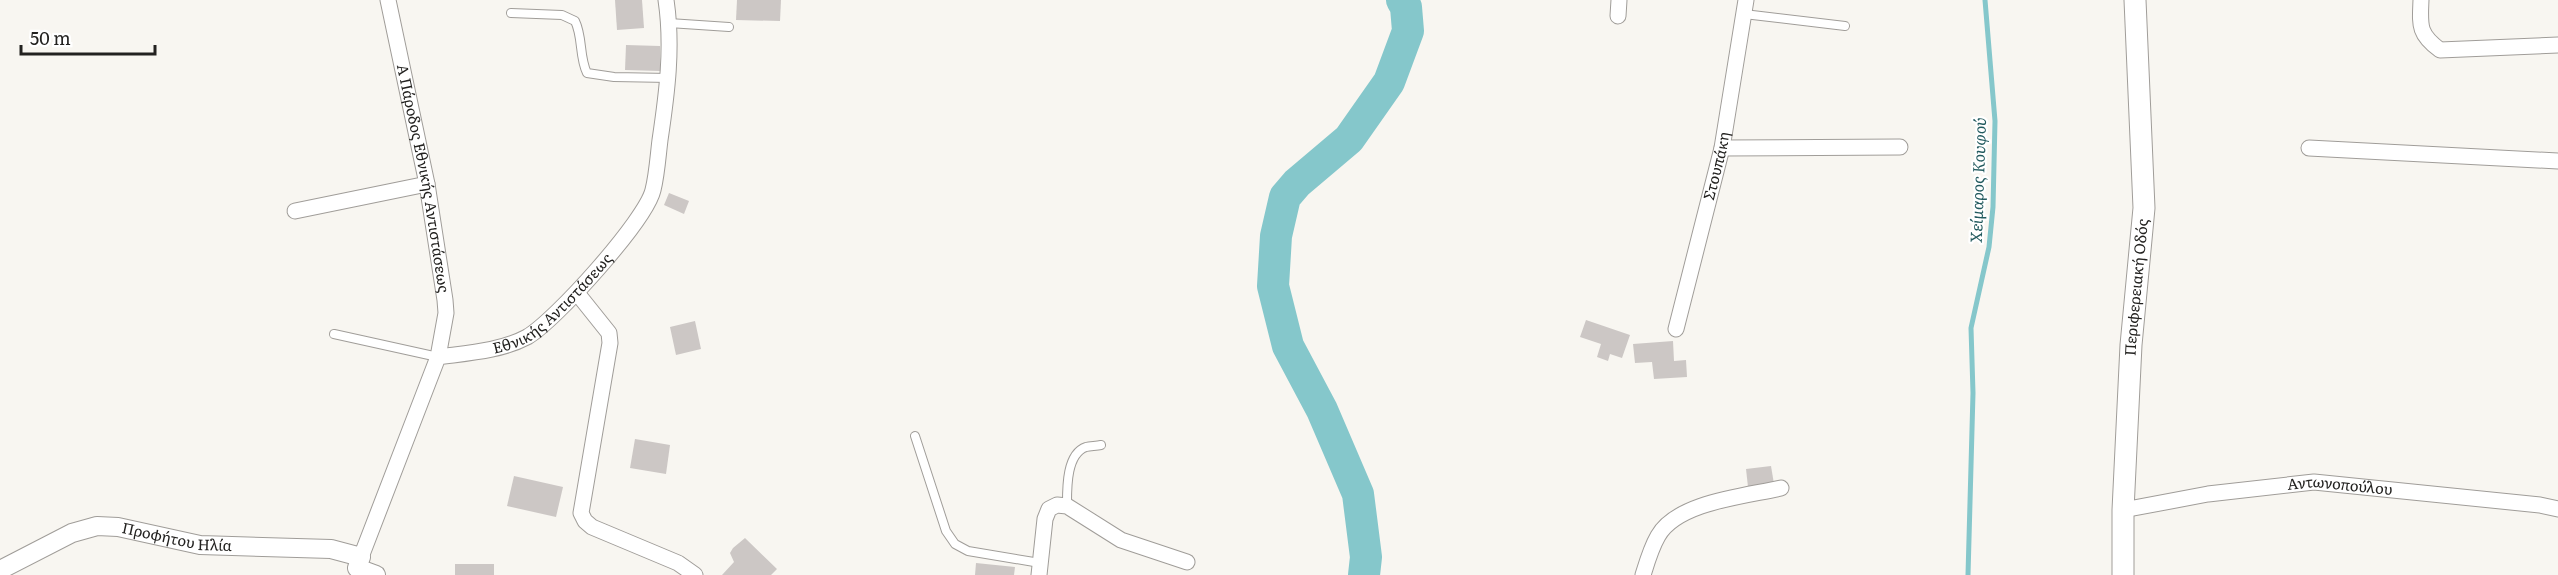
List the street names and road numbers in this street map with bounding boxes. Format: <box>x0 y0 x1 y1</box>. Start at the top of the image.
street label: Α Πάροδος Εθνικής Αντιστάσεως <box>392 62 457 295</box>
street label: Στουπάκη <box>1696 130 1734 202</box>
street label: Περιφερειακή Οδός <box>2117 217 2153 357</box>
street label: Εθνικής Αντιστάσεως <box>490 247 617 359</box>
street label: Αντωνοπούλου <box>2286 469 2394 500</box>
street label: Προφήτου Ηλία <box>120 515 232 556</box>

